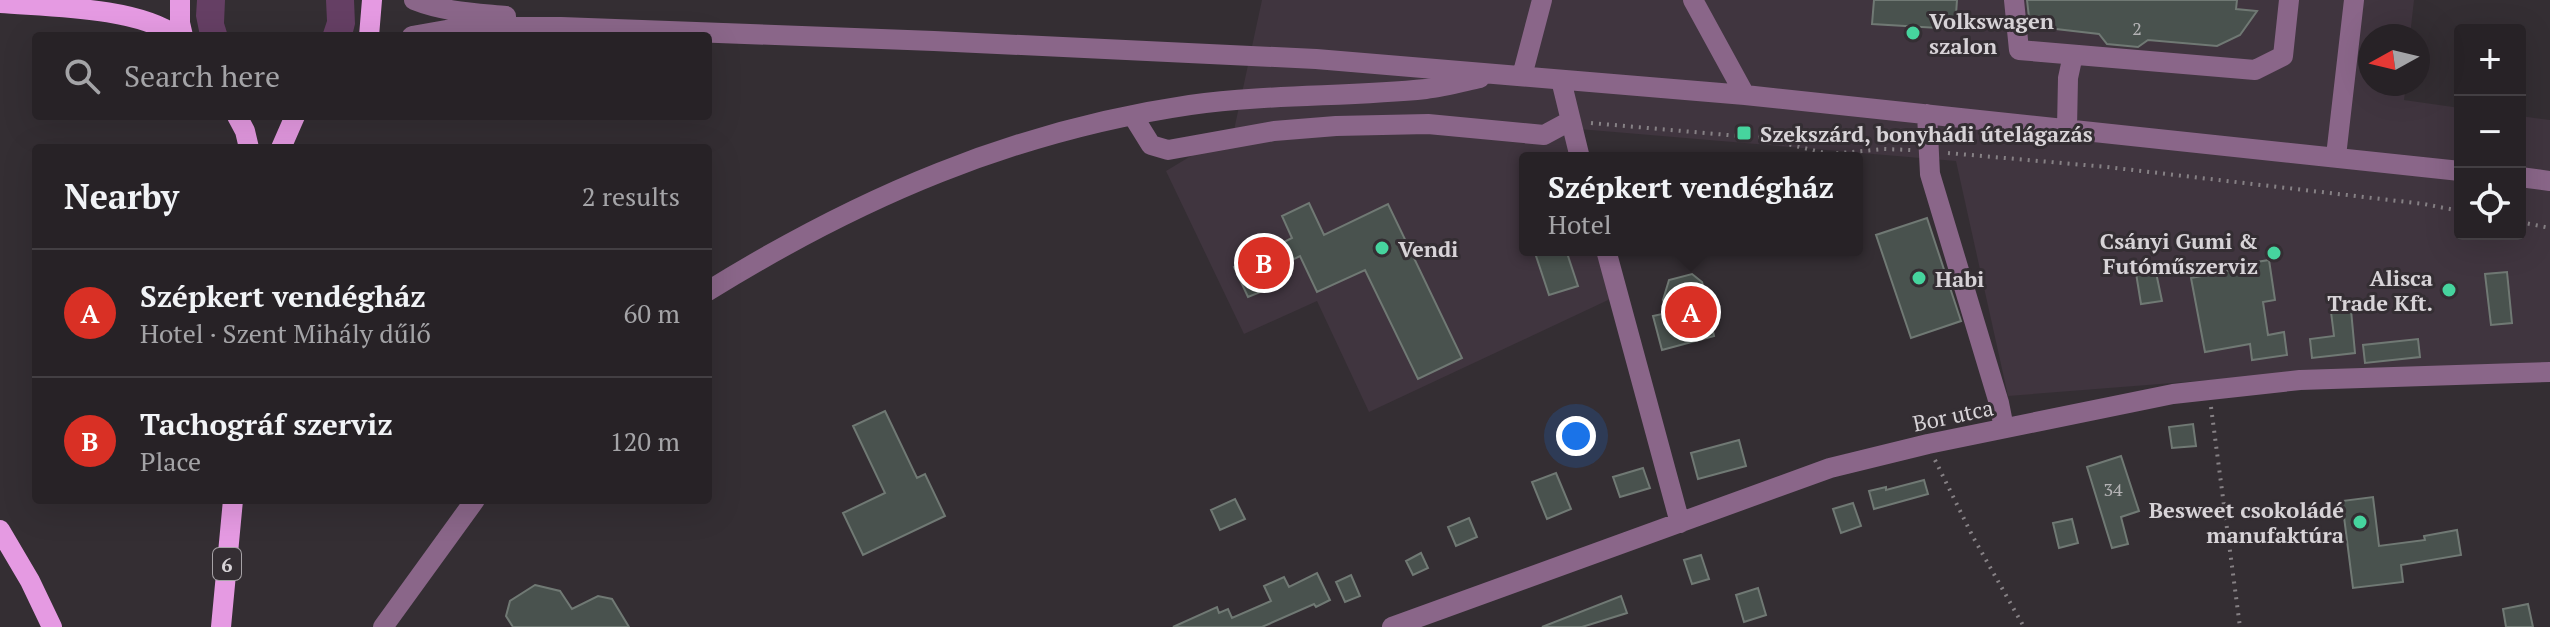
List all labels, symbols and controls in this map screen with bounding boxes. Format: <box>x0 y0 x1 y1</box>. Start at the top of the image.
place label: Volkswagen szalon <box>1929 6 2054 60</box>
house number: 2 <box>2132 16 2142 40</box>
marker: Volkswagen szalon <box>1904 24 1922 42</box>
north arrow <box>2358 24 2430 96</box>
map controls <box>2454 24 2526 240</box>
button: + <box>2454 24 2526 96</box>
search box <box>32 32 712 120</box>
icon: search <box>60 54 104 98</box>
text: Search here <box>124 56 280 96</box>
button: − <box>2454 96 2526 168</box>
place label: Szekszárd, bonyhádi útelágazás <box>1760 119 2093 148</box>
marker: Szekszárd, bonyhádi útelágazás <box>1735 124 1753 142</box>
popup <box>1519 152 1863 256</box>
text: Szépkert vendégház <box>1548 167 1834 207</box>
button: locate <box>2454 168 2526 240</box>
text: Nearby <box>64 174 179 219</box>
text: 2 results <box>582 179 680 213</box>
text: Hotel <box>1548 207 1612 241</box>
place label: Csányi Gumi & Futóműszerviz <box>2100 226 2258 280</box>
pin: B <box>1238 233 1290 293</box>
place label: Vendi <box>1398 234 1458 263</box>
marker: Vendi <box>1373 239 1391 257</box>
marker: Csányi Gumi & Futóműszerviz <box>2265 244 2283 262</box>
place label: Alisca Trade Kft. <box>2327 263 2433 317</box>
place label: Habi <box>1935 264 1984 293</box>
marker: Habi <box>1910 269 1928 287</box>
text: Szépkert vendégház <box>140 276 426 316</box>
marker: Alisca Trade Kft. <box>2440 281 2458 299</box>
pin: A <box>1665 282 1717 342</box>
text: A <box>81 296 99 330</box>
text: 60 m <box>624 296 680 330</box>
text: Hotel · Szent Mihály dűlő <box>140 316 431 350</box>
street label: Bor utca <box>1910 392 1996 438</box>
text: Tachográf szerviz <box>140 404 393 444</box>
your location <box>1556 416 1596 456</box>
text: B <box>82 424 98 458</box>
text: 120 m <box>610 424 680 458</box>
text: Place <box>140 444 201 478</box>
house number: 34 <box>2103 477 2123 501</box>
place label: Besweet csokoládé manufaktúra <box>2149 495 2344 549</box>
marker: Besweet csokoládé manufaktúra <box>2351 513 2369 531</box>
road number: 6 <box>213 548 241 580</box>

